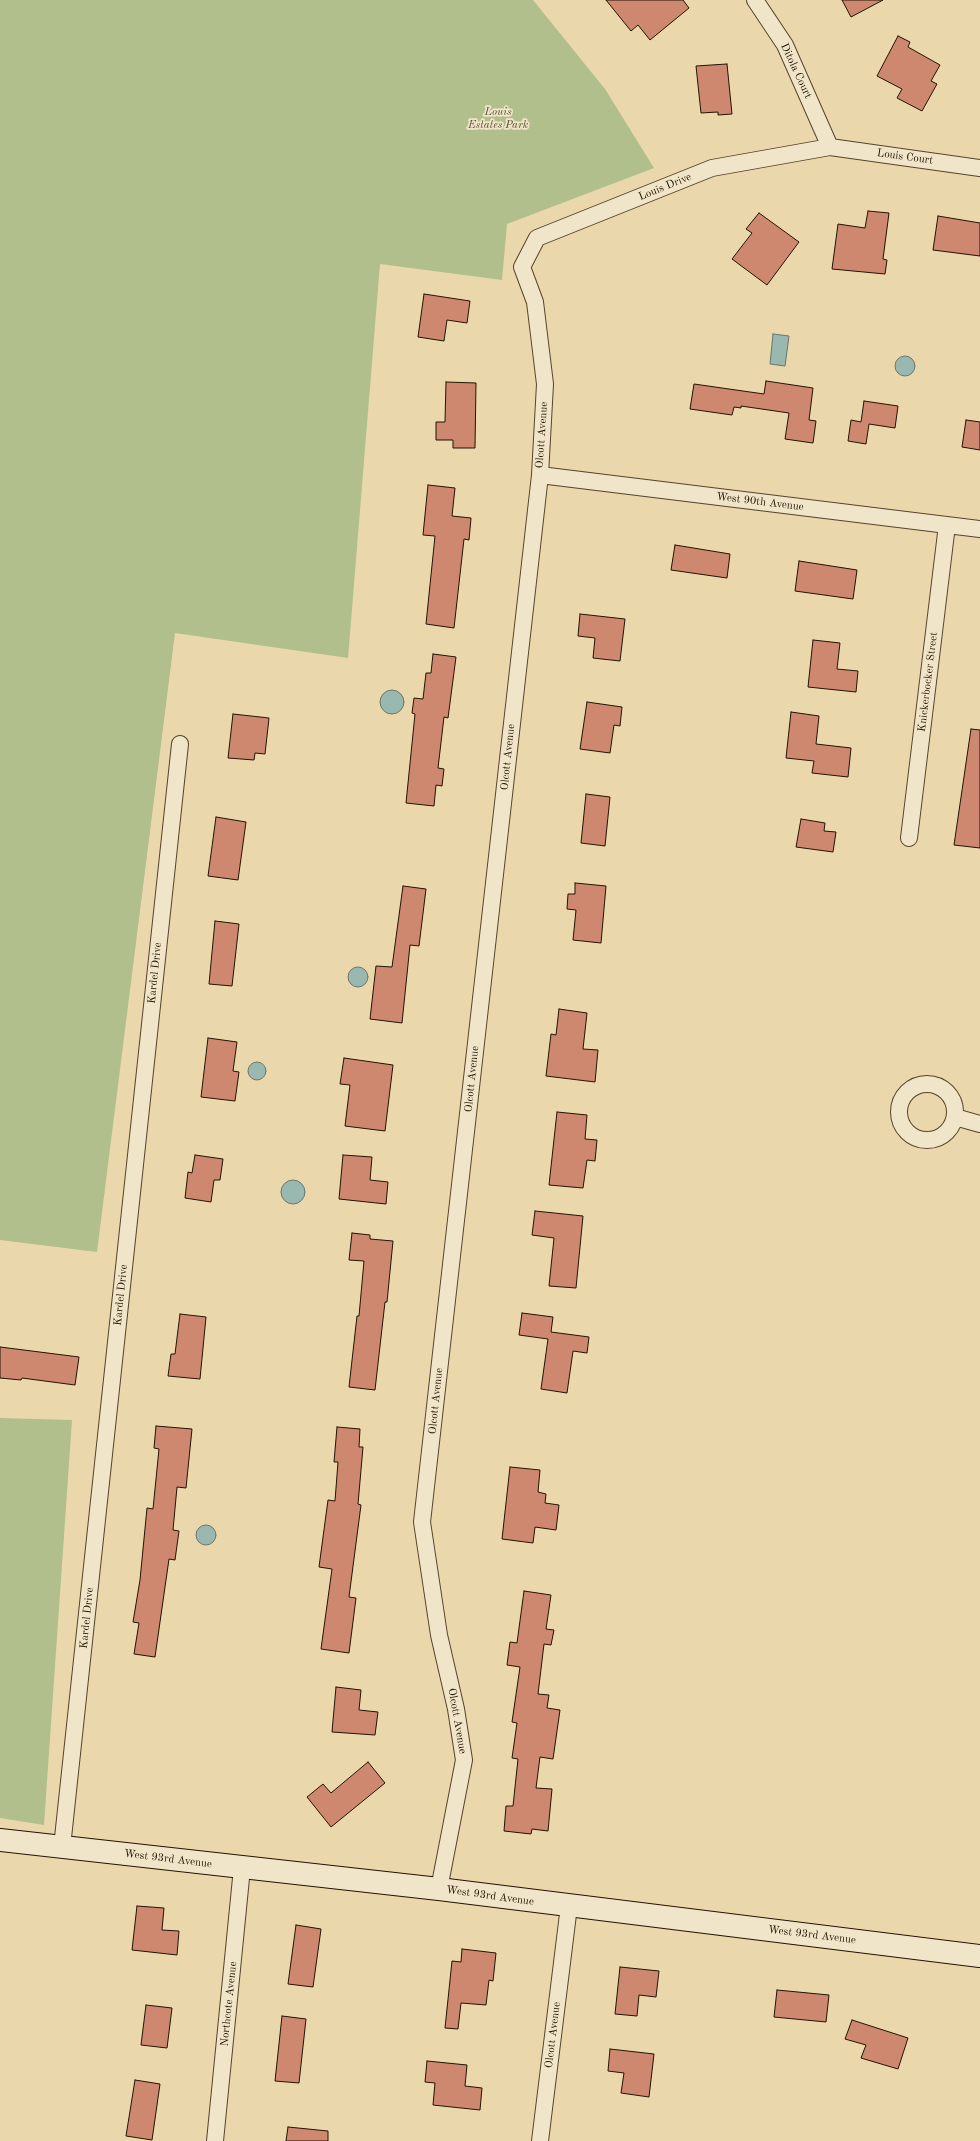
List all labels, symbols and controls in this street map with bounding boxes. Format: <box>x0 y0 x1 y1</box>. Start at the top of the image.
street label: Ditola Court <box>777 41 815 101</box>
park label: Louis Estates Park <box>468 105 528 131</box>
street label: Louis Court <box>876 147 934 167</box>
street label: Louis Drive <box>637 170 693 204</box>
street label: Olcott Avenue <box>533 401 551 469</box>
street label: West 90th Avenue <box>715 490 805 514</box>
street label: Knickerbocker Street <box>915 631 941 733</box>
street label: Olcott Avenue <box>498 723 518 791</box>
street label: Kardel Drive <box>145 942 165 1004</box>
street label: Olcott Avenue <box>462 1045 482 1113</box>
street label: Kardel Drive <box>111 1264 131 1326</box>
street label: Olcott Avenue <box>426 1367 446 1435</box>
street label: Kardel Drive <box>77 1587 97 1649</box>
street label: Olcott Avenue <box>445 1687 469 1755</box>
street label: West 93rd Avenue <box>123 1847 213 1871</box>
street label: West 93rd Avenue <box>445 1883 535 1909</box>
street label: West 93rd Avenue <box>767 1923 857 1947</box>
street label: Northcote Avenue <box>218 1961 240 2047</box>
street label: Olcott Avenue <box>542 2001 564 2069</box>

